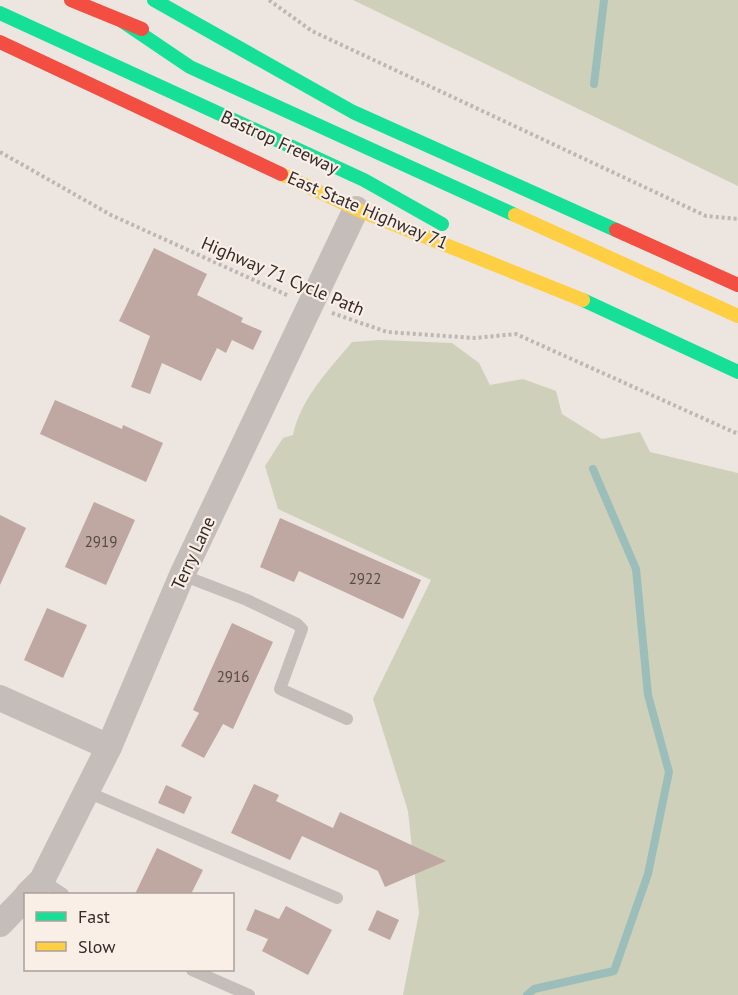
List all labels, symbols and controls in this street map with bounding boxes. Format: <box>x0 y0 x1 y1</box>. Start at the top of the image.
street label: Bastrop Freeway <box>217 105 343 180</box>
street label: East State Highway 71 <box>284 166 452 254</box>
street label: Highway 71 Cycle Path <box>198 231 368 321</box>
street label: Terry Lane <box>166 513 220 593</box>
house number: 2919 <box>85 532 117 551</box>
house number: 2922 <box>349 569 381 588</box>
house number: 2916 <box>217 667 249 686</box>
legend <box>24 893 234 971</box>
text: Fast <box>78 905 110 928</box>
text: Slow <box>78 935 116 958</box>

